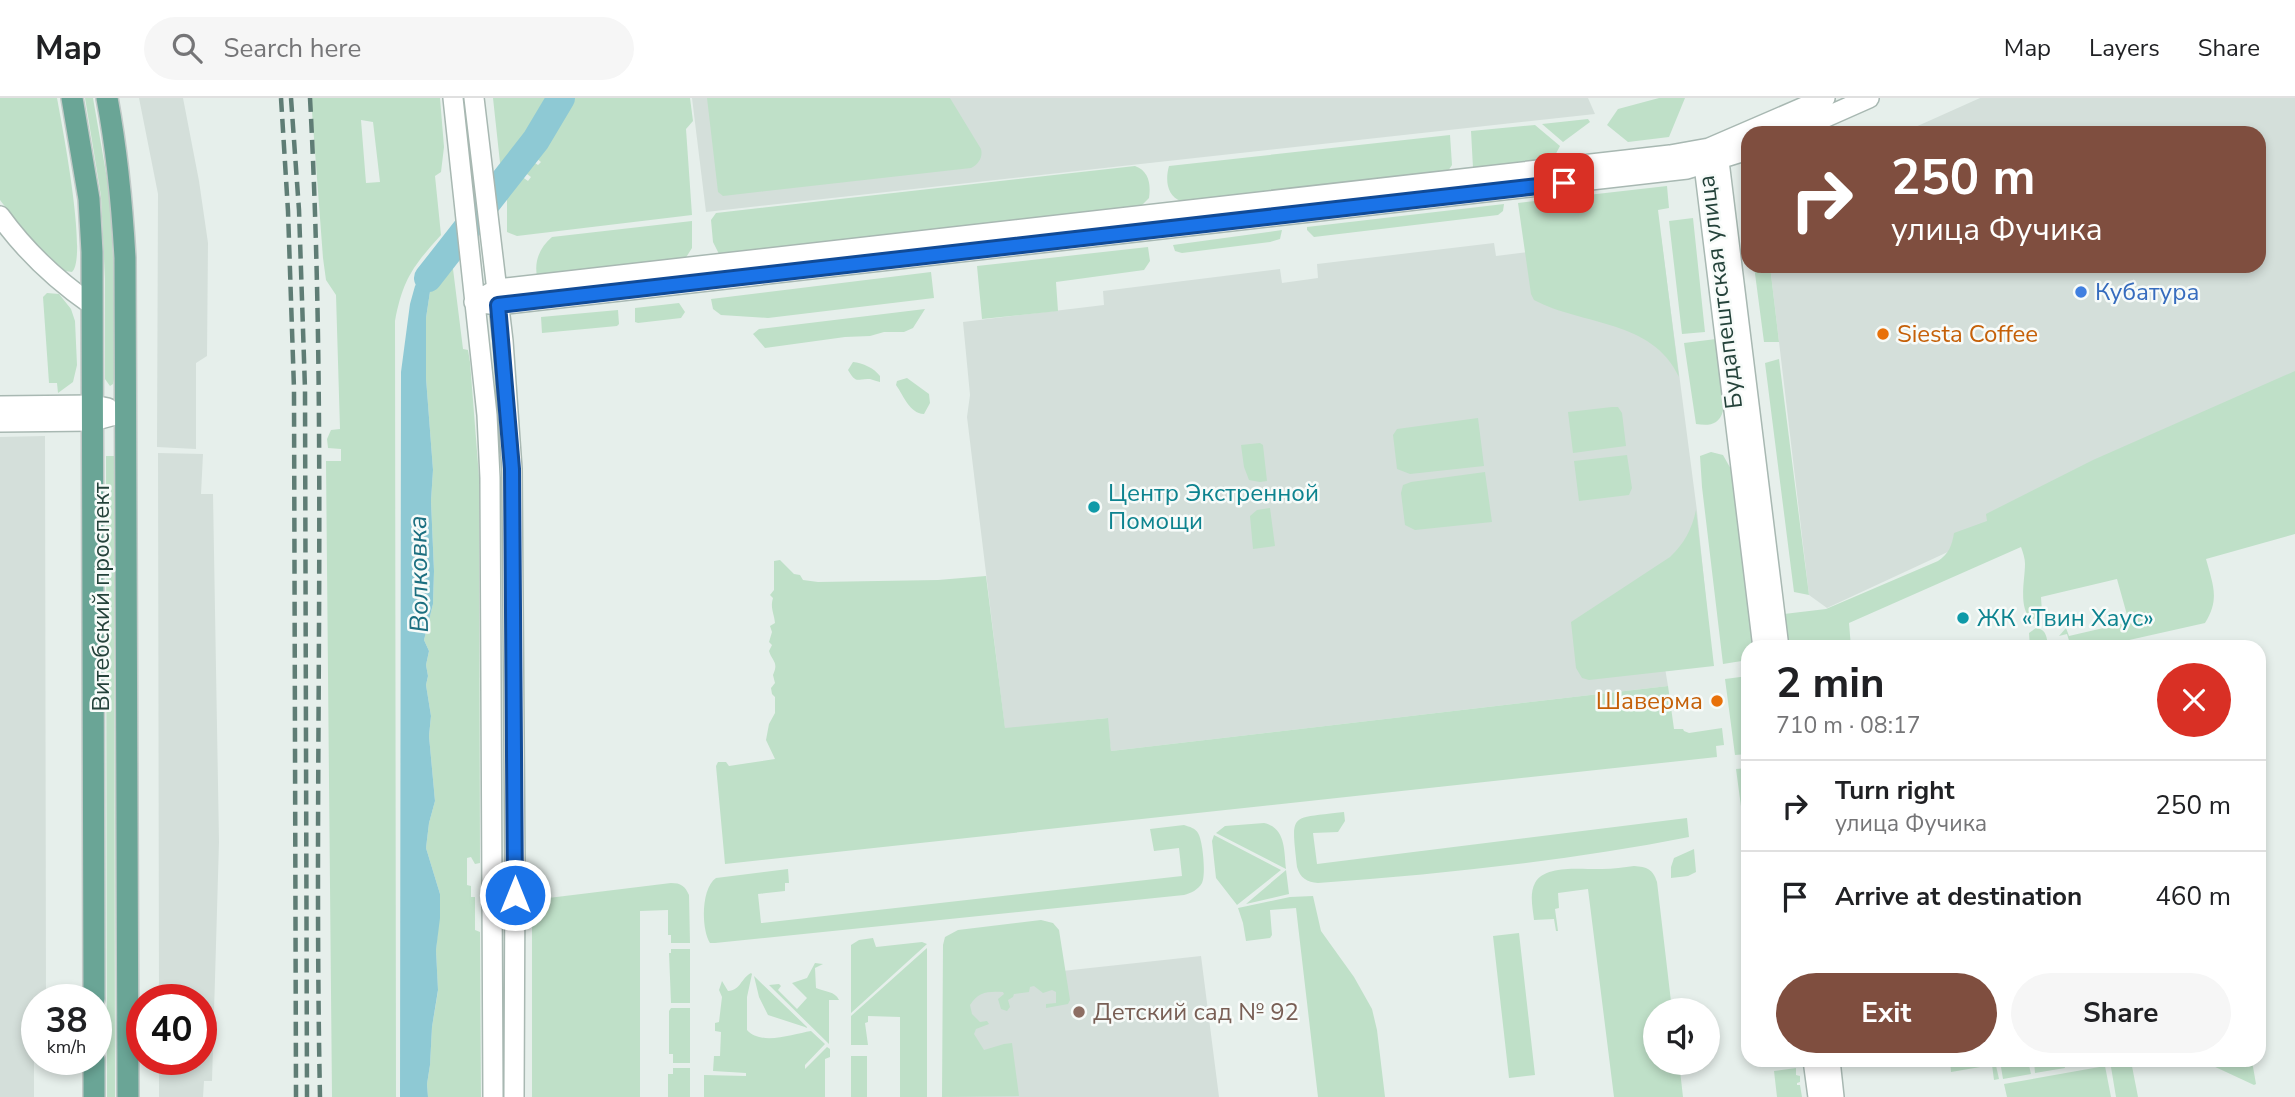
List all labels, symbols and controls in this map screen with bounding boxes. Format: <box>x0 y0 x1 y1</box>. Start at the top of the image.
search box <box>144 17 634 80</box>
text: Map <box>35 26 102 71</box>
icon: search <box>168 29 206 67</box>
text: Search here <box>224 31 361 66</box>
text: Map <box>2004 32 2051 64</box>
text: Layers <box>2089 32 2160 64</box>
text: Share <box>2198 32 2260 64</box>
text: 250 m <box>1891 144 2035 211</box>
pin <box>1534 153 1594 213</box>
icon: right <box>1776 154 1867 245</box>
icon: arrive <box>1545 164 1583 202</box>
street label: Будапештская улица <box>1690 173 1750 411</box>
text: улица Фучика <box>1891 208 2103 251</box>
place label: Кубатура <box>2095 276 2199 308</box>
marker: Кубатура <box>2073 284 2089 300</box>
place label: Siesta Coffee <box>1897 318 2038 350</box>
marker: Siesta Coffee <box>1875 326 1891 342</box>
place label: Центр Экстренной Помощи <box>1108 477 1319 537</box>
street label: Витебский проспект <box>85 482 117 712</box>
marker: Центр Экстренной Помощи <box>1086 499 1102 515</box>
water label: Волковка <box>400 515 437 633</box>
place label: ЖК «Твин Хаус» <box>1977 602 2154 634</box>
marker: ЖК «Твин Хаус» <box>1955 610 1971 626</box>
text: 2 min <box>1776 655 1885 712</box>
button: close <box>2157 663 2231 737</box>
place label: Шаверма <box>1596 685 1703 717</box>
marker: Шаверма <box>1709 693 1725 709</box>
text: 710 m · 08:17 <box>1776 710 1921 741</box>
text: Turn right <box>1835 773 1954 808</box>
icon: right <box>1776 787 1814 825</box>
text: 250 m <box>2155 788 2231 823</box>
text: улица Фучика <box>1835 808 1987 839</box>
position arrow <box>478 858 552 932</box>
icon: arrive <box>1776 878 1814 916</box>
text: Arrive at destination <box>1835 879 2082 914</box>
text: 460 m <box>2155 879 2231 914</box>
button: Exit <box>1776 973 1997 1053</box>
button: Share <box>2011 973 2231 1053</box>
speed limit sign: 40 <box>126 984 217 1075</box>
place label: Детский сад № 92 <box>1093 996 1299 1028</box>
text: 38 <box>45 997 88 1044</box>
map controls <box>1643 998 1720 1075</box>
button: sound <box>1643 998 1720 1075</box>
marker: Детский сад № 92 <box>1071 1004 1087 1020</box>
text: km/h <box>47 1035 86 1059</box>

